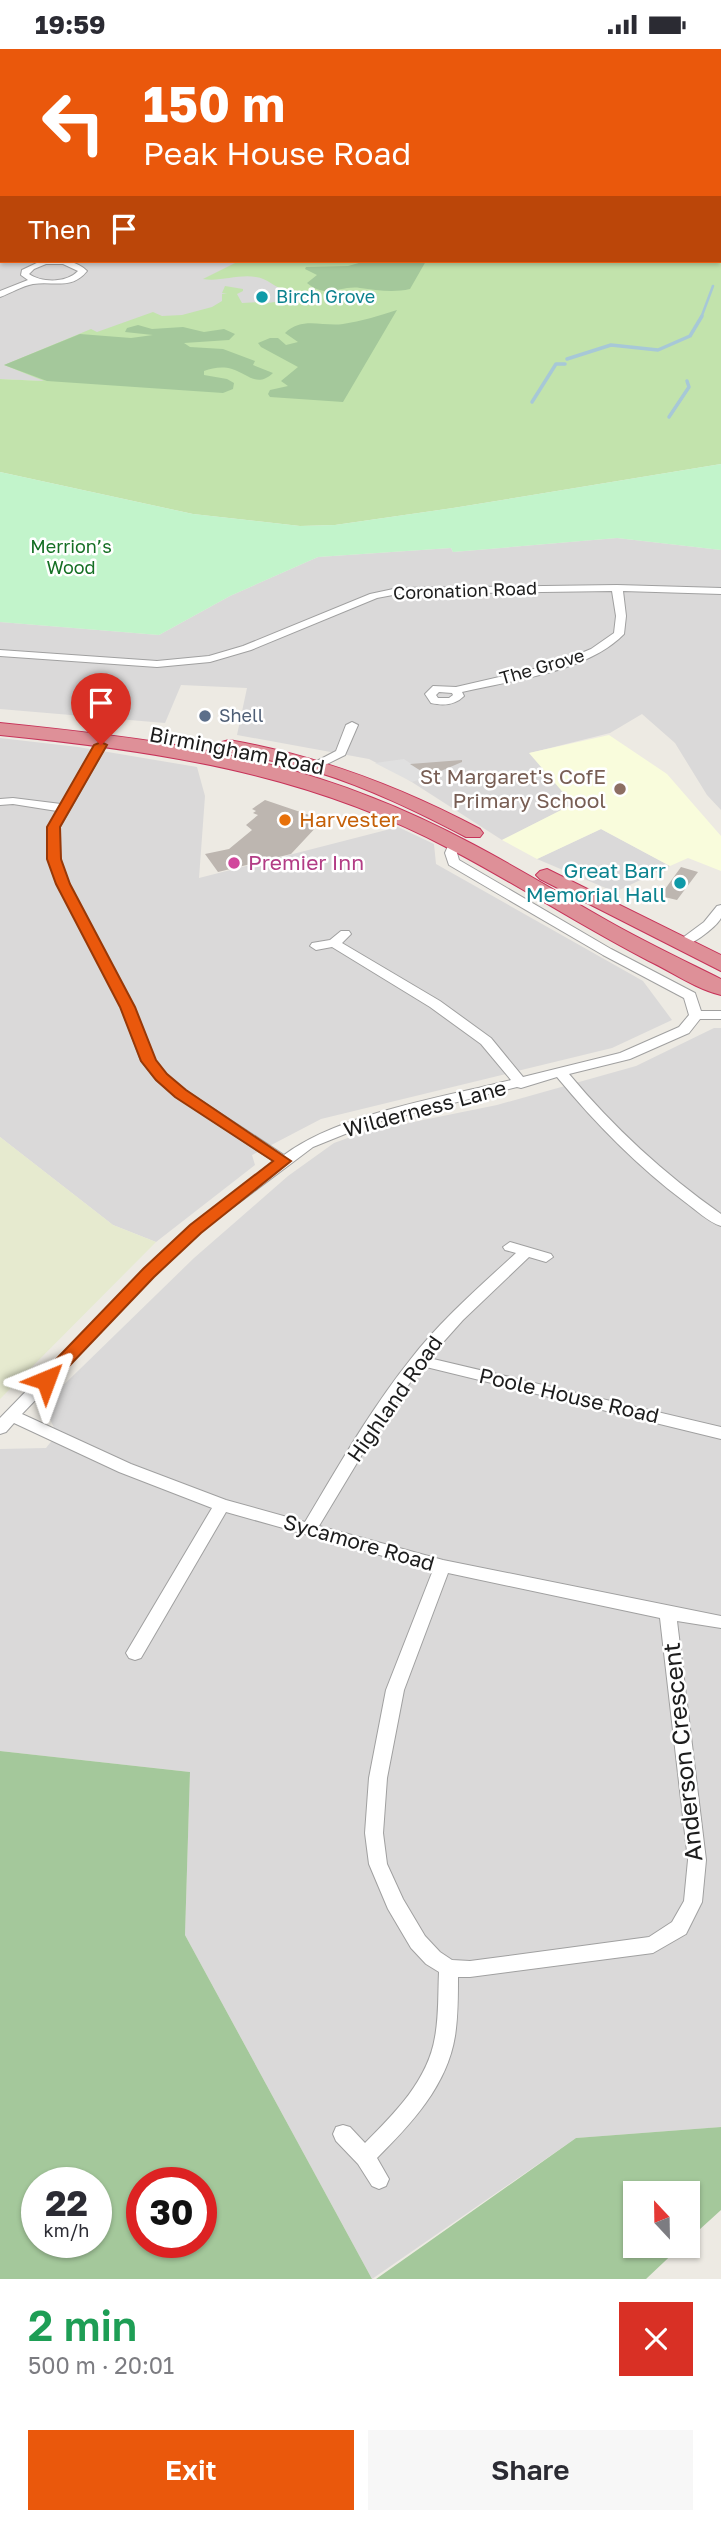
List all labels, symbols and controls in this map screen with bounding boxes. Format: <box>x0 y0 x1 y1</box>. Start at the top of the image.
text: 19:59 <box>35 9 106 40</box>
text: 150 m <box>143 74 285 133</box>
icon: left <box>28 77 119 168</box>
text: Peak House Road <box>143 134 411 172</box>
icon: arrive <box>105 210 143 248</box>
text: Then <box>28 214 91 245</box>
place label: Birch Grove <box>276 285 375 307</box>
marker: Birch Grove <box>254 289 270 305</box>
park label: Merrion’s Wood <box>30 535 112 578</box>
street label: Coronation Road <box>393 576 537 604</box>
street label: The Grove <box>497 643 587 689</box>
pin <box>71 673 131 745</box>
icon: arrive <box>82 684 120 722</box>
place label: Shell <box>219 704 264 726</box>
marker: Shell <box>197 708 213 724</box>
street label: Birmingham Road <box>147 720 327 780</box>
place label: St Margaret's CofE Primary School <box>420 763 606 813</box>
marker: St Margaret's CofE Primary School <box>612 781 628 797</box>
place label: Harvester <box>299 806 399 832</box>
marker: Harvester <box>277 812 293 828</box>
place label: Premier Inn <box>248 849 364 875</box>
marker: Premier Inn <box>226 855 242 871</box>
place label: Great Barr Memorial Hall <box>526 857 666 907</box>
marker: Great Barr Memorial Hall <box>672 875 688 891</box>
street label: Wilderness Lane <box>341 1074 509 1142</box>
street label: Highland Road <box>341 1330 447 1467</box>
position arrow <box>9 1343 83 1417</box>
street label: Poole House Road <box>477 1362 662 1428</box>
street label: Sycamore Road <box>281 1508 438 1576</box>
street label: Anderson Crescent <box>656 1641 707 1863</box>
speed limit sign: 30 <box>126 2167 217 2258</box>
north arrow <box>623 2181 700 2257</box>
map controls <box>623 2181 700 2258</box>
text: 22 <box>45 2182 88 2224</box>
text: km/h <box>44 2219 89 2241</box>
text: 2 min <box>28 2300 137 2350</box>
button: close <box>619 2302 693 2376</box>
text: 500 m · 20:01 <box>28 2351 174 2379</box>
button: Exit <box>28 2430 354 2510</box>
button: Share <box>368 2430 693 2510</box>

